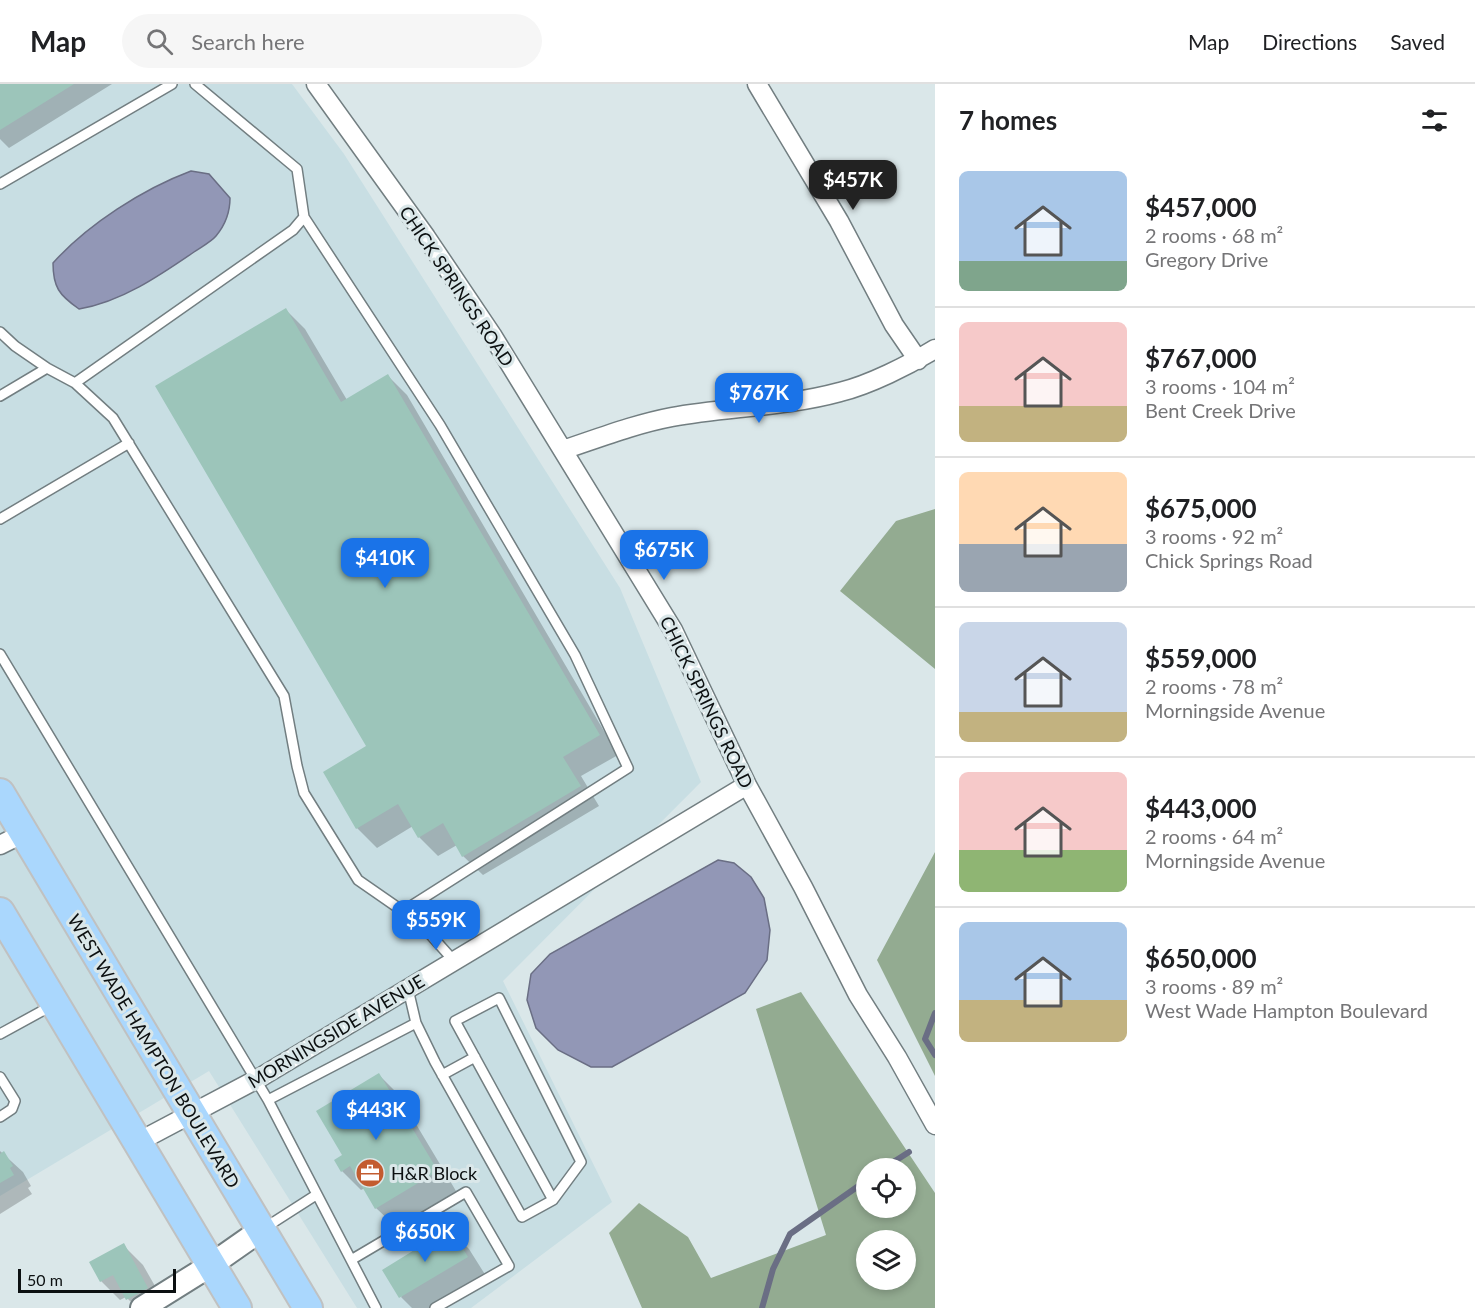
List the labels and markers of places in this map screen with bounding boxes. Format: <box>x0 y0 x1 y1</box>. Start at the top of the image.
pin: $457K <box>811 160 895 211</box>
pin: $767K <box>717 373 801 424</box>
pin: $675K <box>622 530 706 581</box>
pin: $410K <box>343 538 427 589</box>
pin: $559K <box>394 900 478 951</box>
pin: $443K <box>334 1090 418 1141</box>
office icon: H&R Block <box>354 1157 386 1189</box>
place label: H&R Block <box>391 1162 478 1184</box>
pin: $650K <box>383 1212 467 1263</box>

